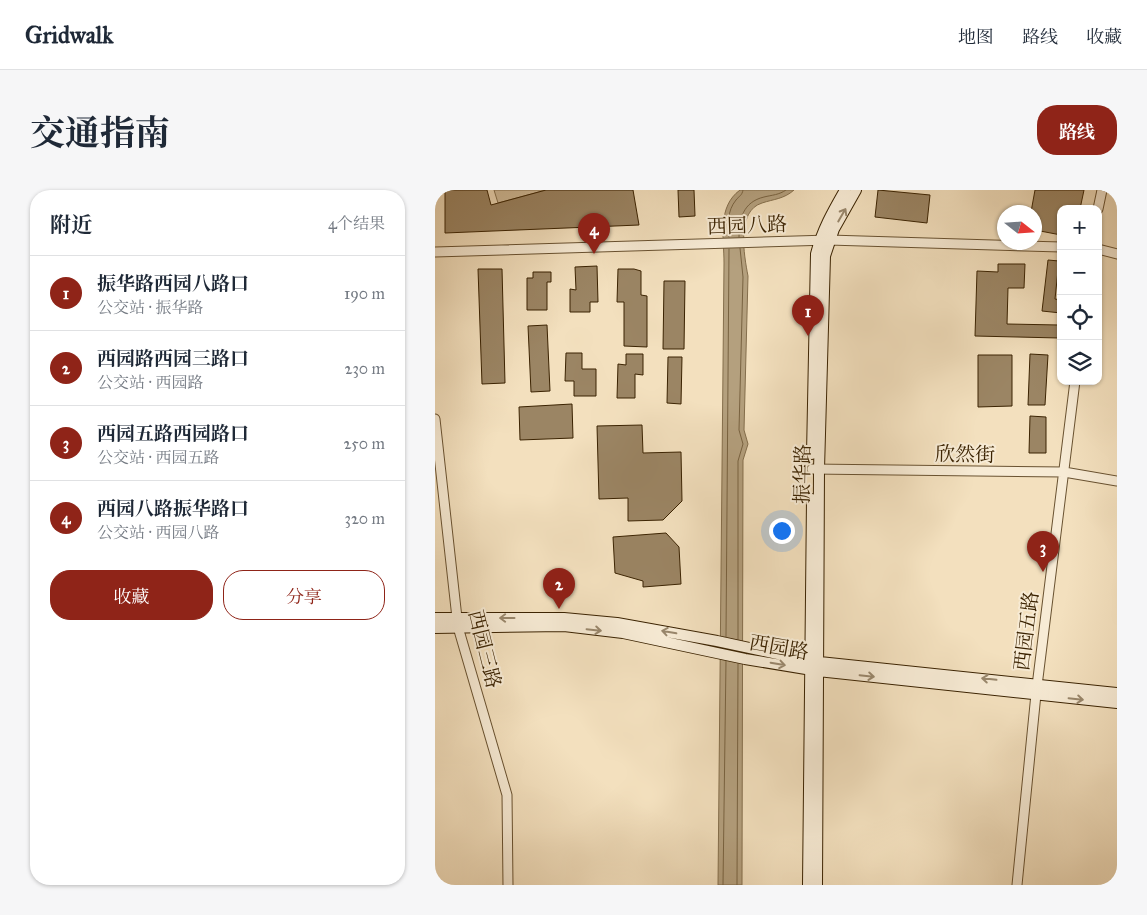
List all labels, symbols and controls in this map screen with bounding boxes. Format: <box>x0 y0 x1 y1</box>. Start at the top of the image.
text: Gridwalk <box>25 20 113 50</box>
text: 地图 <box>958 26 994 48</box>
text: 路线 <box>1022 26 1058 48</box>
text: 收藏 <box>1086 26 1122 48</box>
button: 路线 <box>1037 105 1117 155</box>
text: 交通指南 <box>30 112 170 155</box>
north arrow <box>997 205 1042 250</box>
map controls <box>1057 205 1102 385</box>
button: + <box>1057 205 1102 250</box>
one-way arrow <box>837 208 847 222</box>
text: 附近 <box>50 212 92 238</box>
street label: 西园八路 <box>707 212 787 238</box>
pin: 4 <box>578 213 610 254</box>
text: 4个结果 <box>328 214 385 233</box>
button: − <box>1057 250 1102 295</box>
text: 振华路西园八路口 <box>97 272 249 295</box>
text: 1 <box>63 284 69 303</box>
text: 190 m <box>344 284 385 303</box>
pin: 1 <box>792 295 824 336</box>
button: locate <box>1057 295 1102 340</box>
text: 公交站 · 振华路 <box>97 298 203 317</box>
button: layers <box>1057 340 1102 385</box>
text: 西园路西园三路口 <box>97 347 249 370</box>
text: 2 <box>62 359 70 378</box>
text: 230 m <box>345 359 385 378</box>
text: 公交站 · 西园路 <box>97 373 203 392</box>
text: 西园五路西园路口 <box>97 422 249 445</box>
text: 3 <box>63 434 69 453</box>
text: 250 m <box>344 434 385 453</box>
street label: 欣然街 <box>935 441 995 467</box>
street label: 振华路 <box>789 444 815 504</box>
text: 公交站 · 西园五路 <box>97 448 219 467</box>
text: 西园八路振华路口 <box>97 497 249 520</box>
text: 4 <box>62 509 70 528</box>
text: 320 m <box>345 509 385 528</box>
your location <box>769 518 795 544</box>
text: 公交站 · 西园八路 <box>97 523 219 542</box>
pin: 3 <box>1027 531 1059 572</box>
pin: 2 <box>543 568 575 609</box>
button: 收藏 <box>50 570 213 620</box>
button: 分享 <box>223 570 385 620</box>
street label: 西园五路 <box>1009 590 1043 672</box>
street label: 西园三路 <box>464 607 506 691</box>
one-way arrow <box>500 613 516 623</box>
one-way arrow <box>586 625 602 634</box>
one-way arrow <box>661 627 677 637</box>
street label: 西园路 <box>747 630 811 664</box>
one-way arrow <box>769 660 785 670</box>
one-way arrow <box>858 672 874 681</box>
one-way arrow <box>981 674 997 683</box>
one-way arrow <box>1068 694 1084 703</box>

